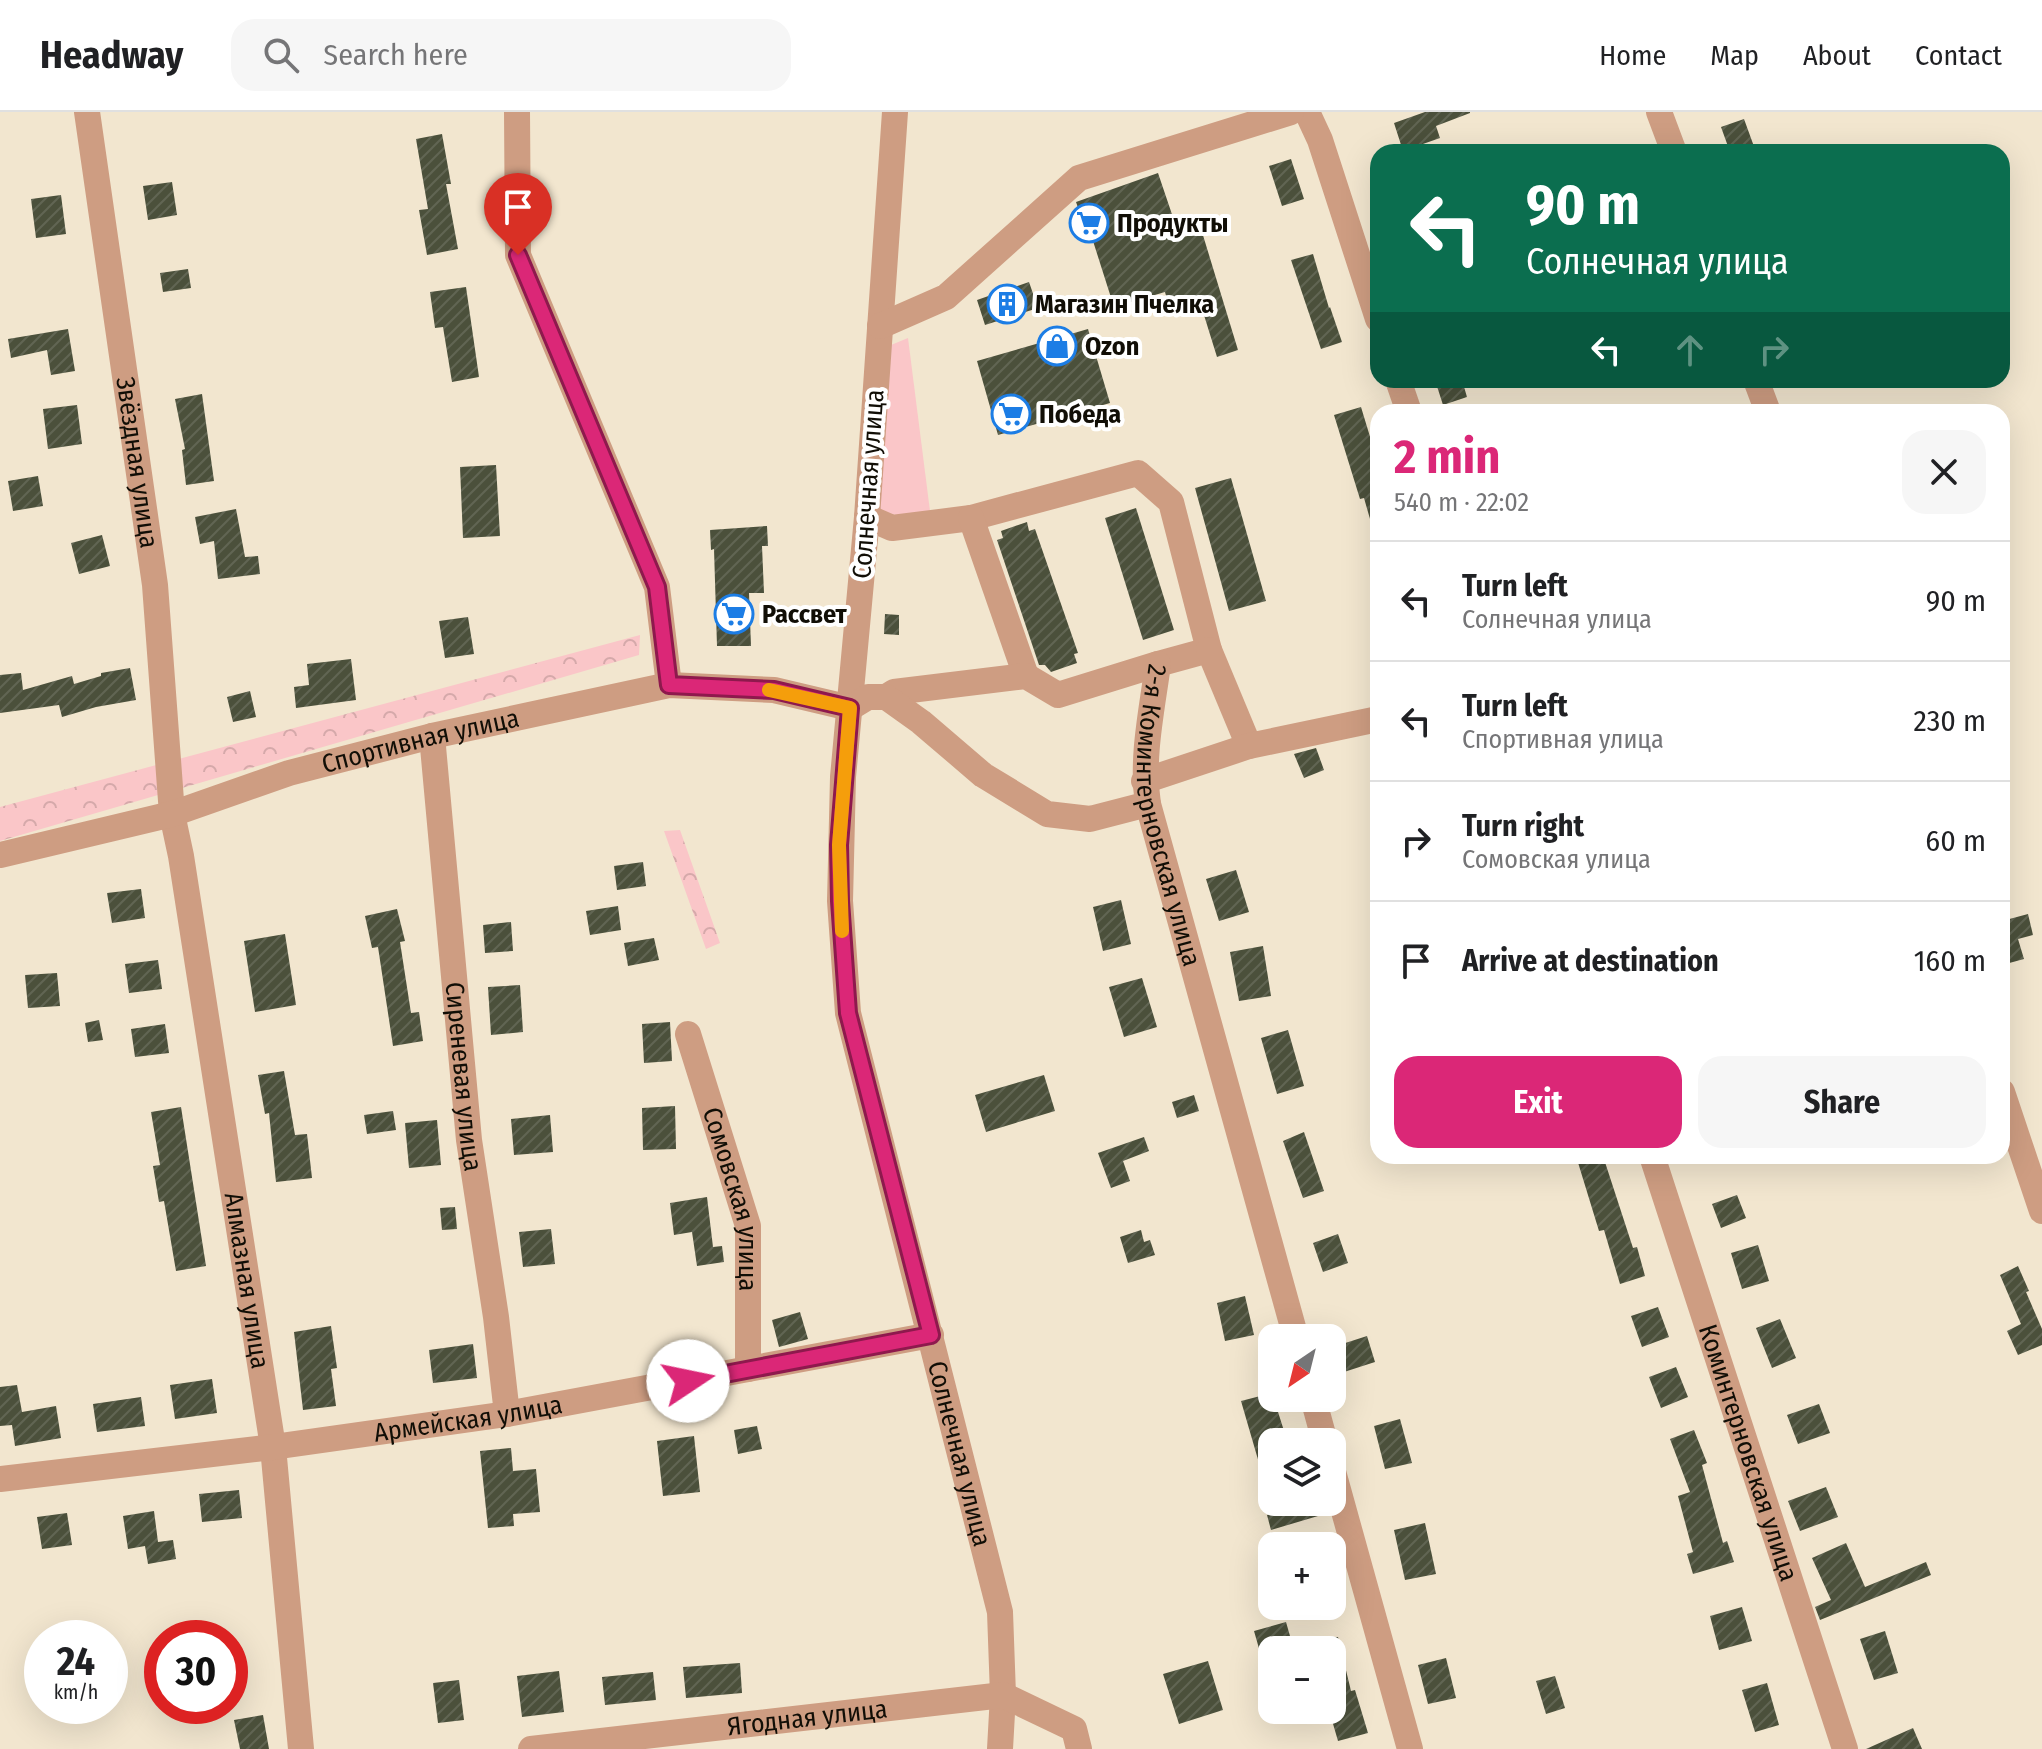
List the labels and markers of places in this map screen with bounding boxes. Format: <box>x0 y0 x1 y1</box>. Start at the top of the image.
pin <box>484 173 552 255</box>
supermarket icon: Продукты <box>1068 202 1110 244</box>
place label: Продукты <box>1117 208 1228 239</box>
building icon: Магазин Пчелка <box>986 283 1028 325</box>
place label: Магазин Пчелка <box>1035 289 1214 320</box>
shop icon: Ozon <box>1036 325 1078 367</box>
place label: Ozon <box>1085 331 1139 362</box>
supermarket icon: Победа <box>990 393 1032 435</box>
place label: Победа <box>1039 399 1121 430</box>
supermarket icon: Рассвет <box>713 593 755 635</box>
place label: Рассвет <box>762 599 848 630</box>

